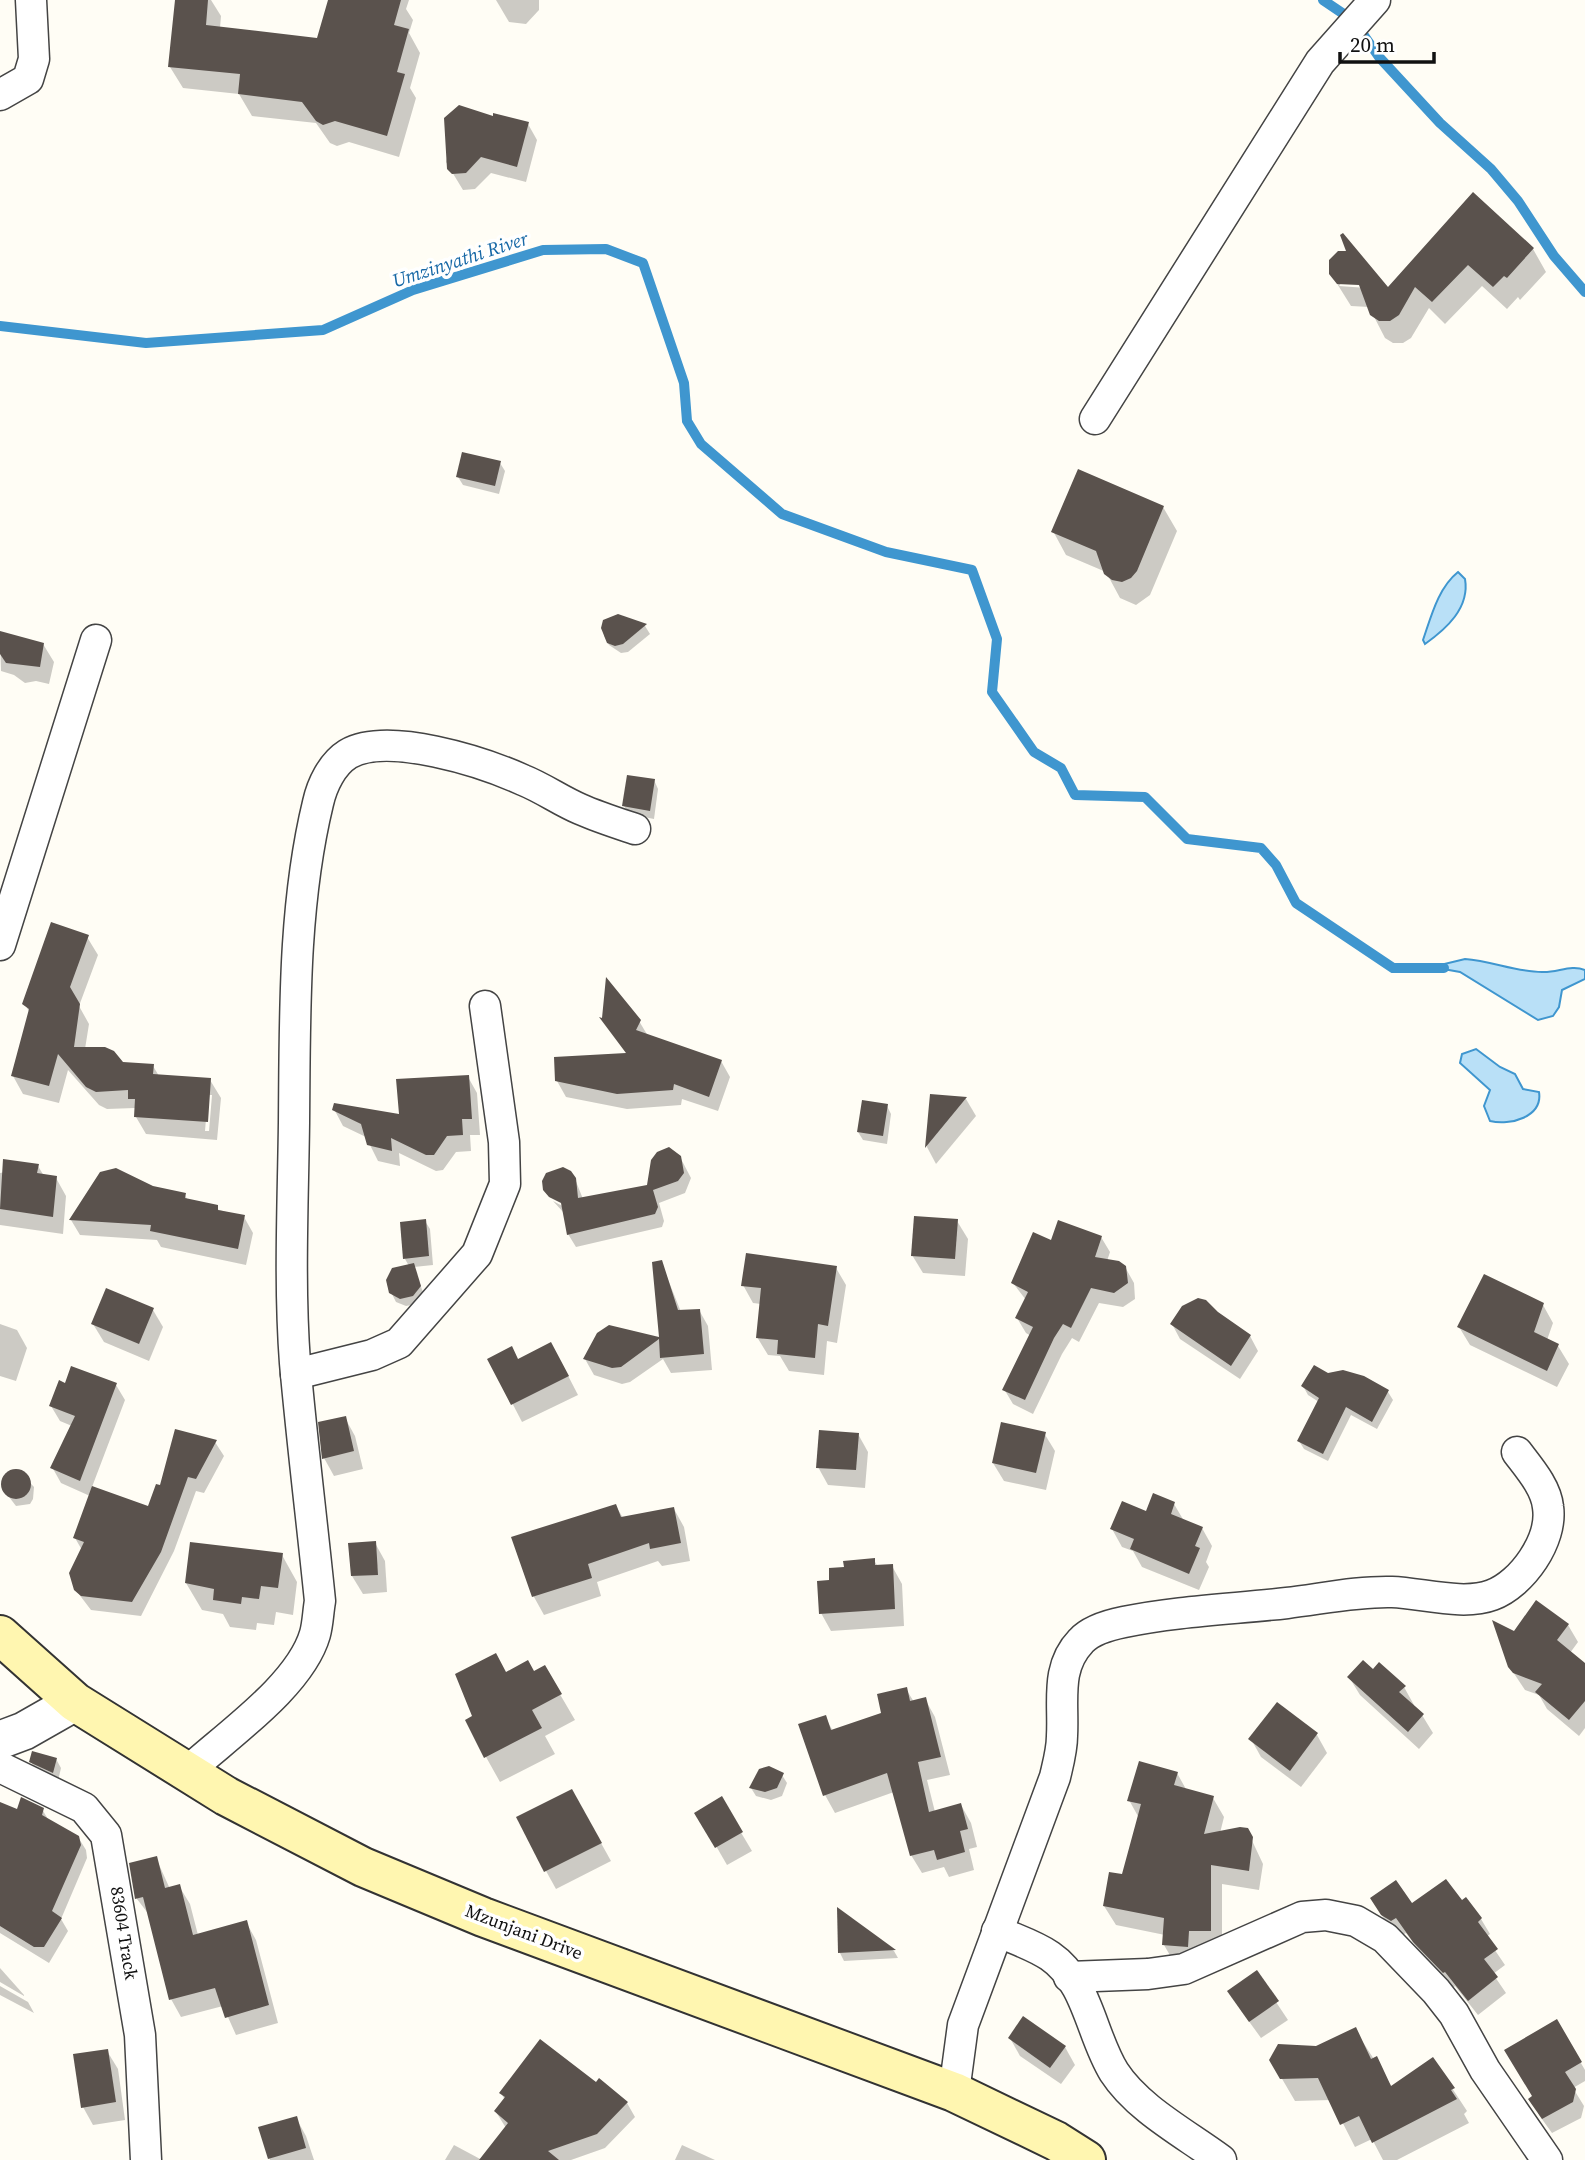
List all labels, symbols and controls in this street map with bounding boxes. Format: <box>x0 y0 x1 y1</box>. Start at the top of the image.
scale bar <box>1340 21 1434 65</box>
text: 20 m <box>1350 30 1395 59</box>
water label: Umzinyathi River <box>389 224 533 293</box>
street label: 83604 Track <box>105 1884 144 1982</box>
street label: Mzunjani Drive <box>462 1898 586 1965</box>

